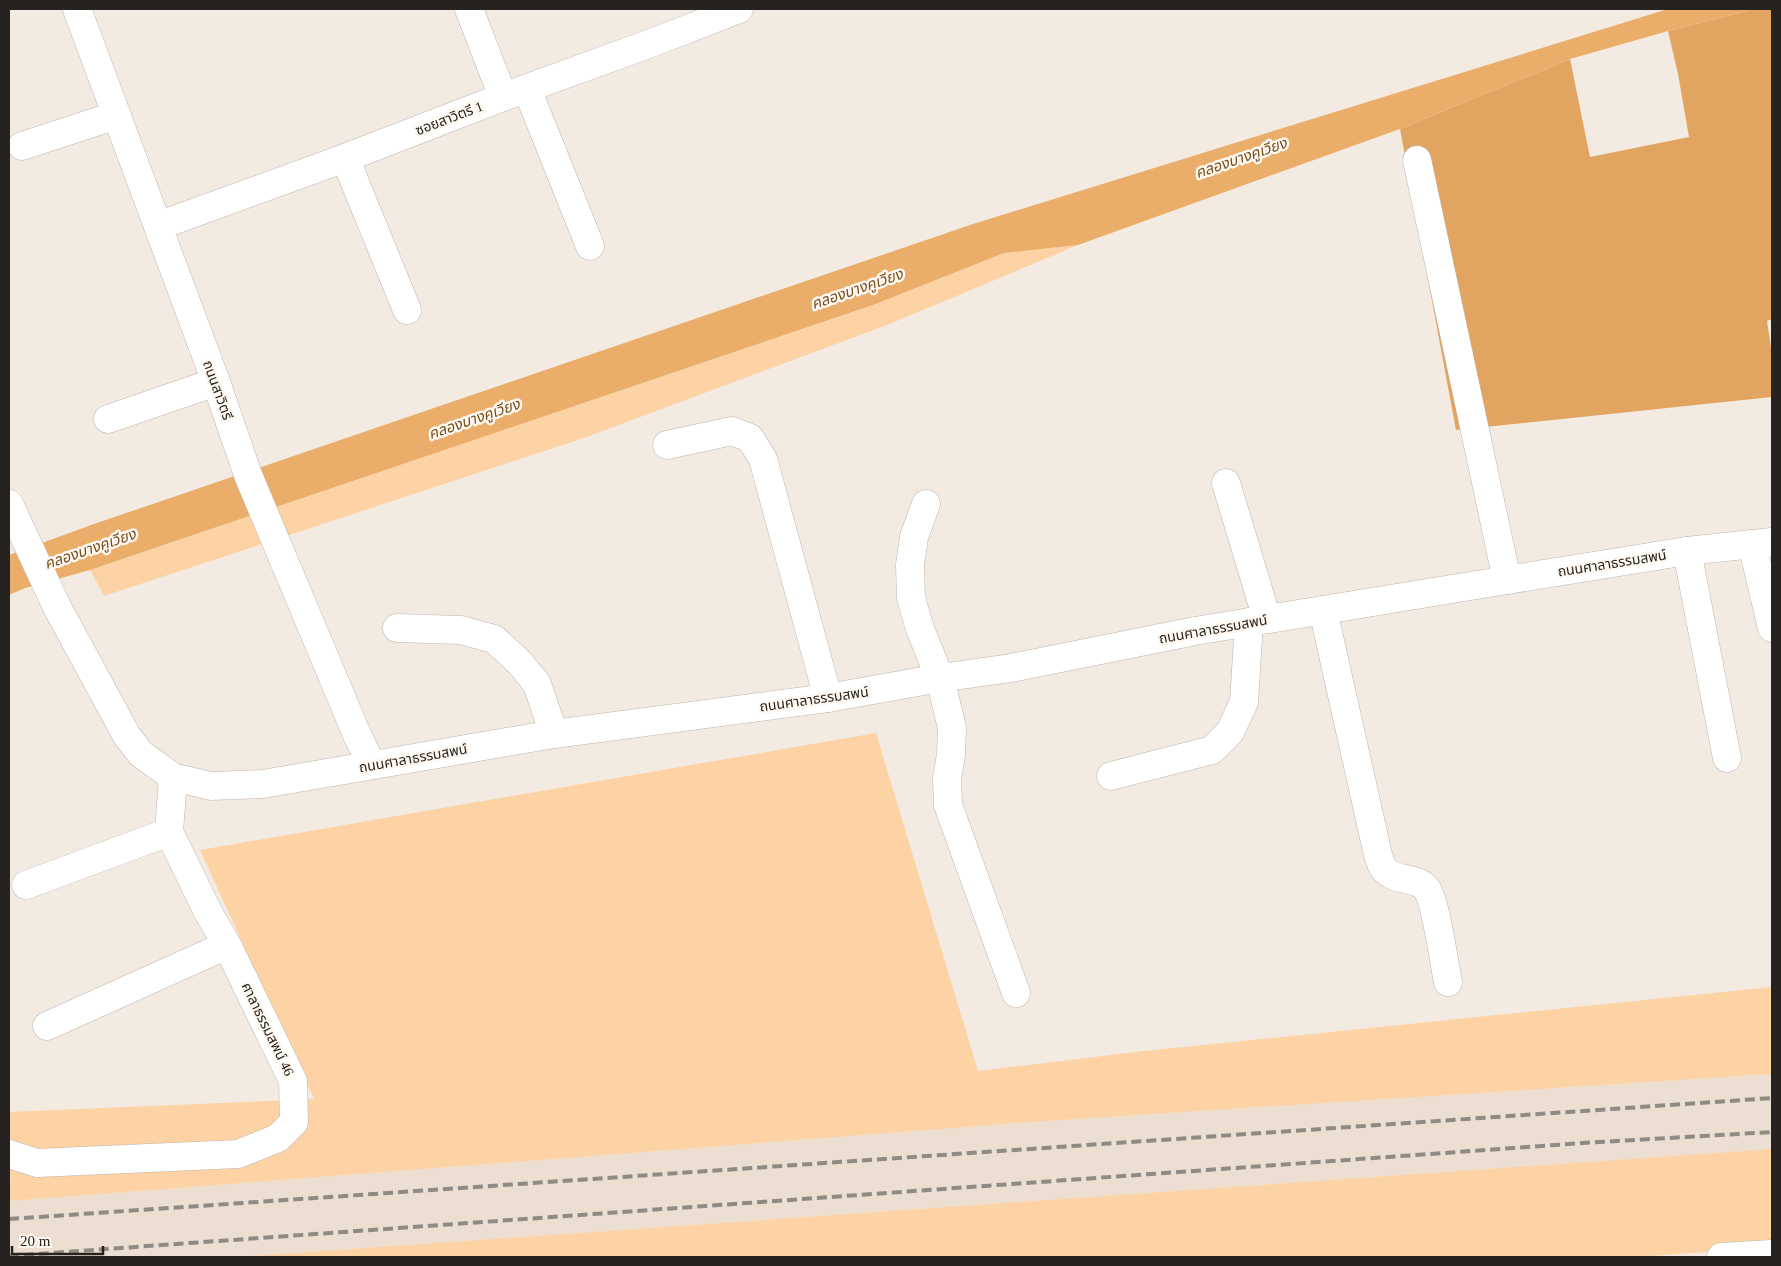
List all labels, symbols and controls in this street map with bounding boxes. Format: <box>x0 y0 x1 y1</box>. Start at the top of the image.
street label: ซอยสาวิตรี 1 <box>413 99 485 138</box>
water label: คลองบางคูเวียง <box>1193 135 1290 182</box>
water label: คลองบางคูเวียง <box>809 266 906 313</box>
street label: ถนนสาวิตรี <box>200 359 235 422</box>
water label: คลองบางคูเวียง <box>426 396 523 443</box>
water label: คลองบางคูเวียง <box>42 526 139 573</box>
street label: ถนนศาลาธรรมสพน์ <box>1557 547 1668 580</box>
street label: ถนนศาลาธรรมสพน์ <box>1158 613 1269 646</box>
street label: ถนนศาลาธรรมสพน์ <box>759 684 870 715</box>
street label: ถนนศาลาธรรมสพน์ <box>358 742 469 775</box>
street label: ศาลาธรรมสพน์ 46 <box>238 980 297 1078</box>
scale bar <box>12 1224 104 1256</box>
text: 20 m <box>20 1233 51 1249</box>

